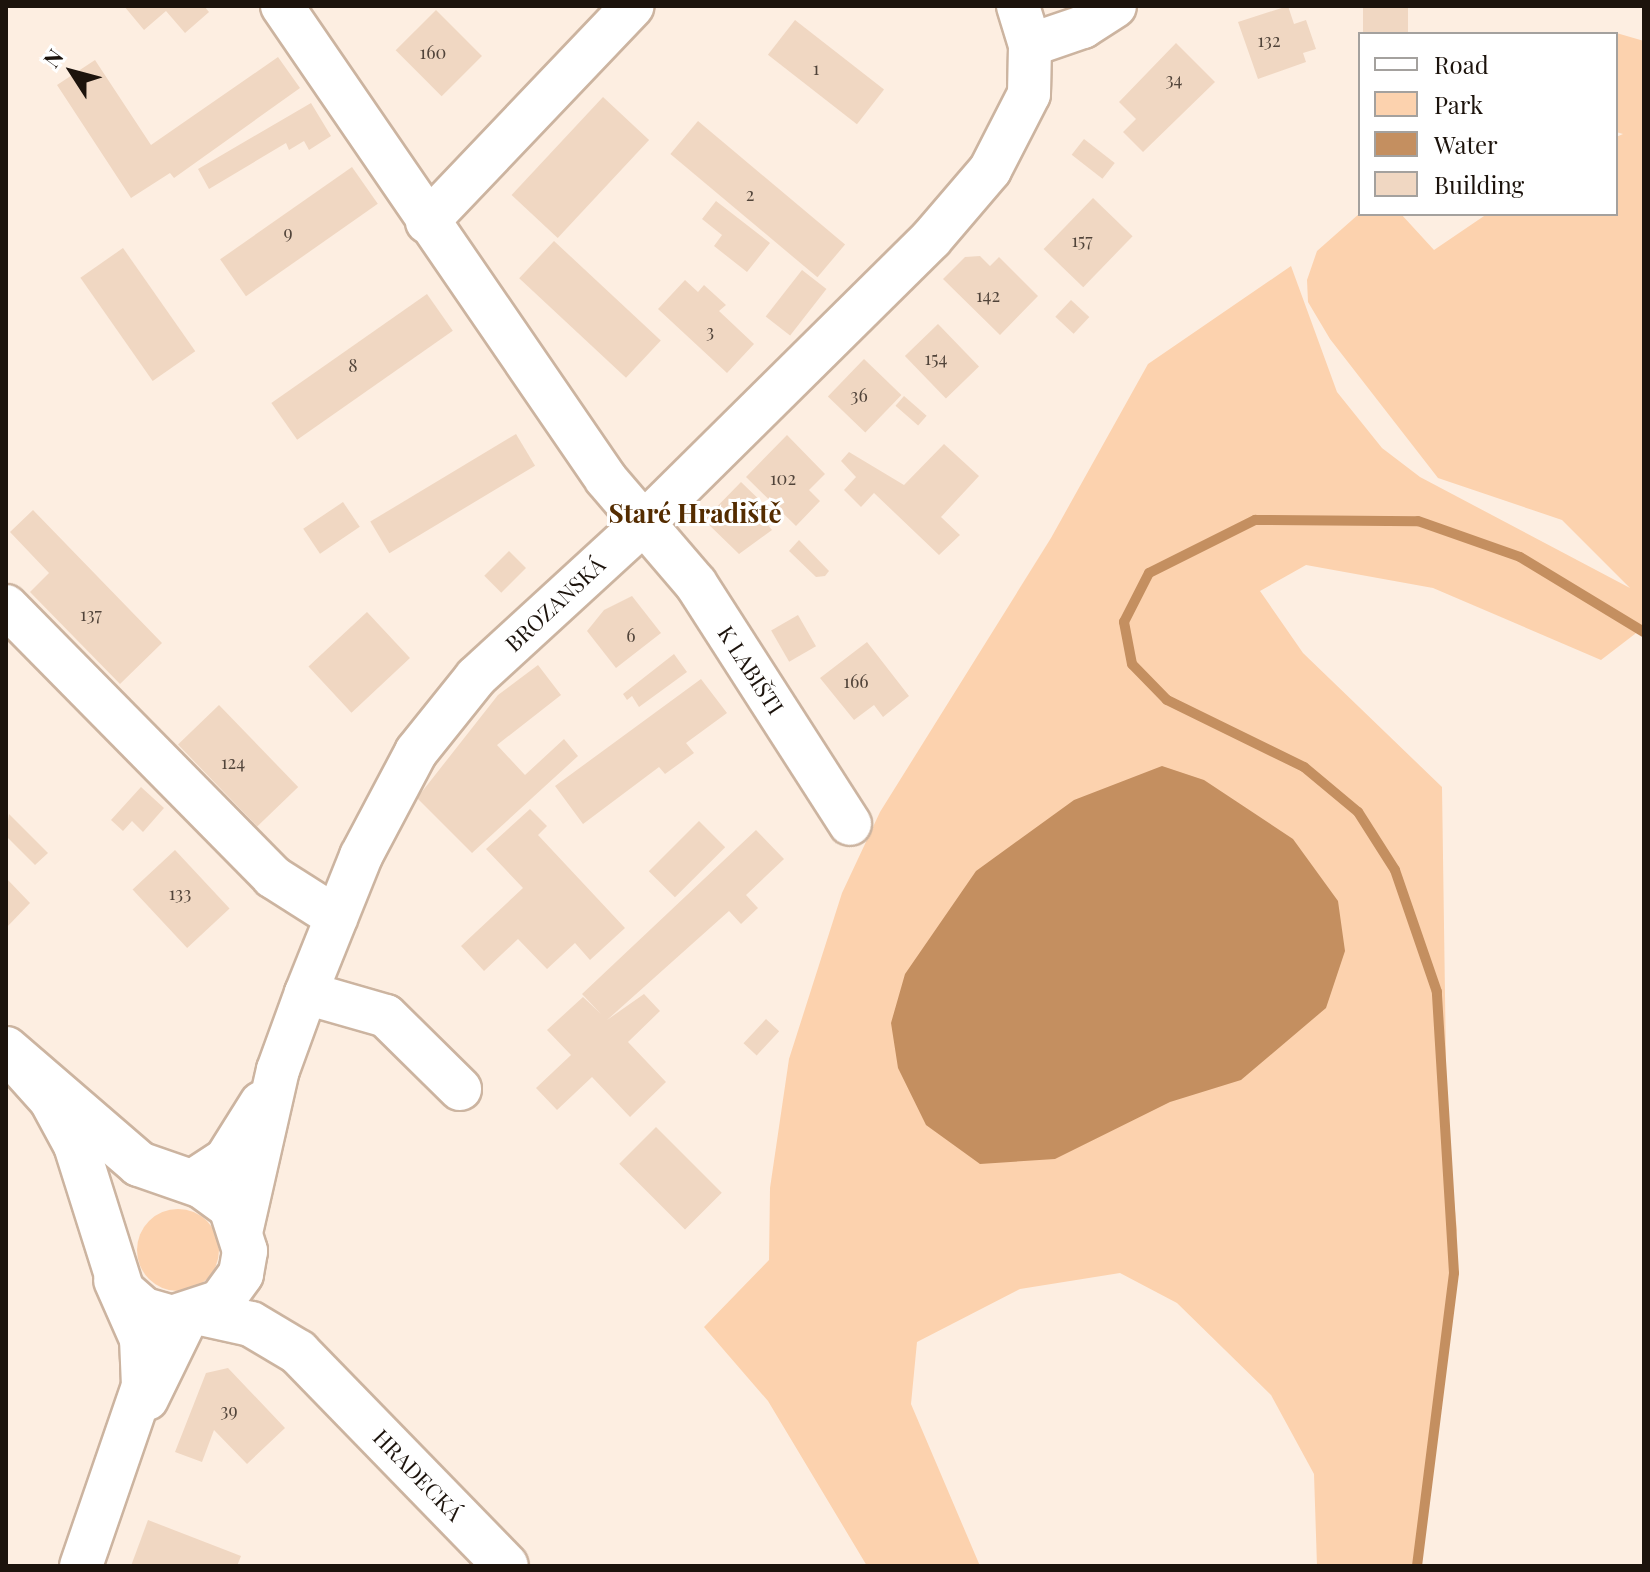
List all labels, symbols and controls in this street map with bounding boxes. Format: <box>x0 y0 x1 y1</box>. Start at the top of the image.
house number: 132 <box>1257 29 1281 51</box>
north arrow <box>32 32 112 112</box>
legend <box>1358 32 1618 216</box>
house number: 160 <box>420 41 446 63</box>
text: N <box>36 43 69 73</box>
text: Road <box>1434 48 1489 80</box>
house number: 1 <box>813 57 819 79</box>
house number: 34 <box>1165 68 1183 90</box>
text: Park <box>1434 88 1483 120</box>
text: Water <box>1434 128 1498 160</box>
text: Building <box>1434 168 1524 200</box>
house number: 2 <box>746 183 754 205</box>
house number: 9 <box>283 221 293 243</box>
house number: 157 <box>1071 229 1093 251</box>
house number: 142 <box>976 284 1000 306</box>
house number: 3 <box>706 320 714 342</box>
house number: 154 <box>925 347 947 369</box>
house number: 8 <box>348 354 358 376</box>
house number: 36 <box>850 384 868 406</box>
house number: 102 <box>770 467 796 489</box>
district label: Staré Hradiště <box>608 497 782 529</box>
street label: BROZANSKÁ <box>500 551 610 657</box>
house number: 137 <box>80 603 102 625</box>
street label: K LABIŠTI <box>713 621 789 719</box>
house number: 6 <box>626 624 636 646</box>
house number: 166 <box>843 670 869 692</box>
house number: 124 <box>221 751 245 773</box>
house number: 133 <box>169 882 191 904</box>
house number: 39 <box>220 1399 238 1421</box>
street label: HRADECKÁ <box>368 1424 468 1526</box>

